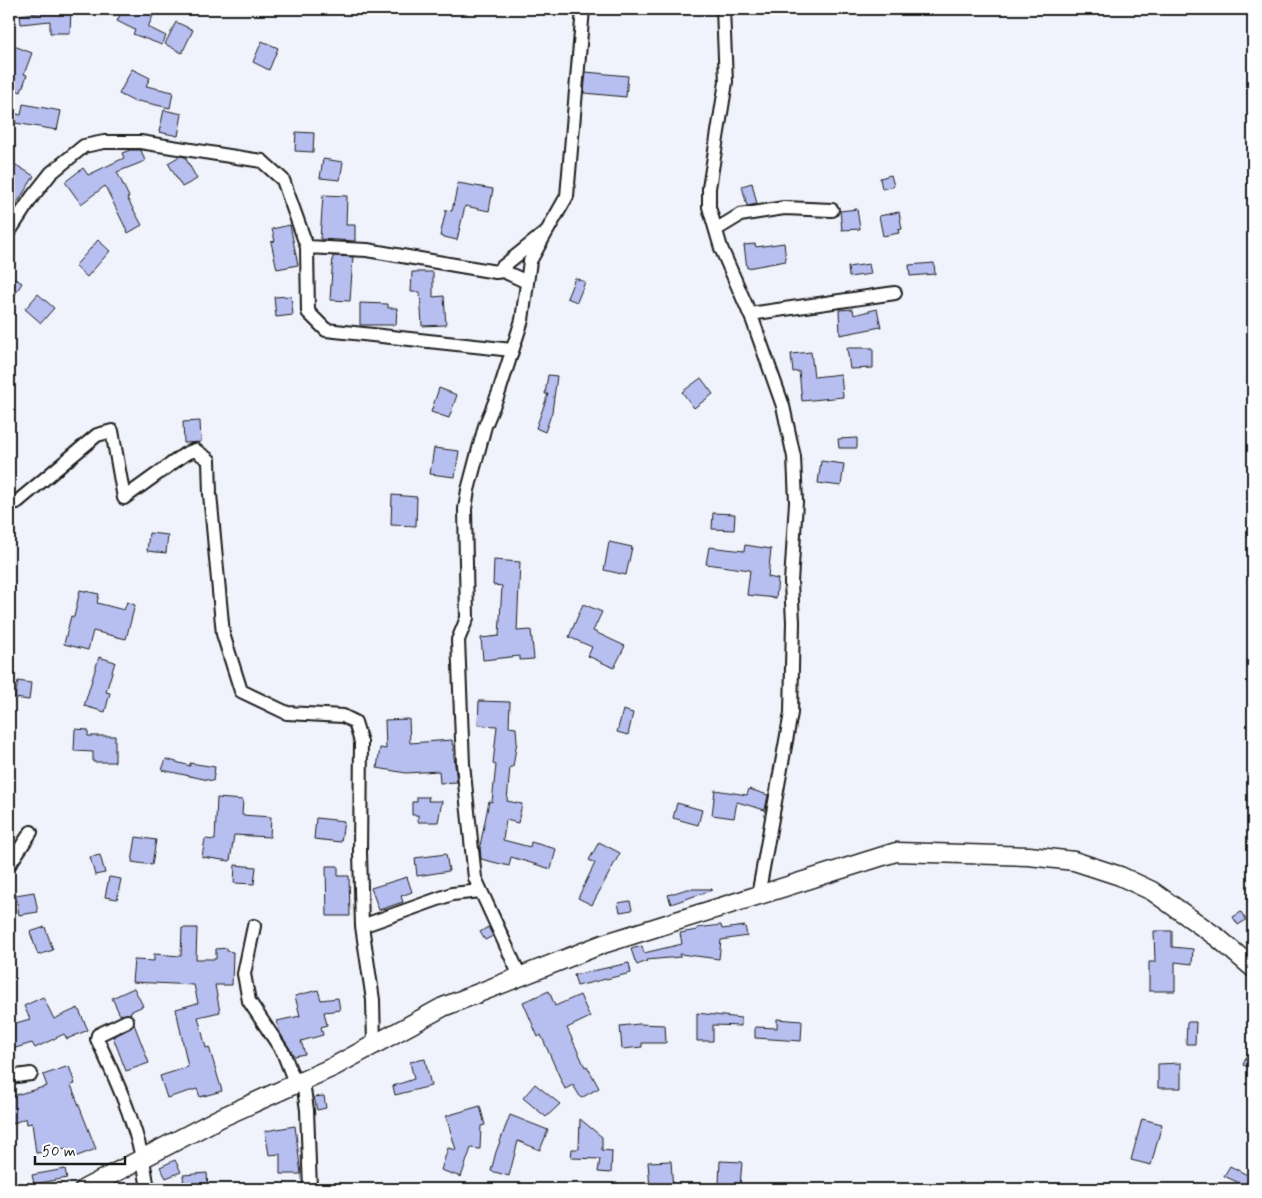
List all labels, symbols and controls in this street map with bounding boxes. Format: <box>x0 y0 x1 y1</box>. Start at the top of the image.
scale bar <box>35 1133 125 1165</box>
text: 50 m <box>42 1142 76 1162</box>

